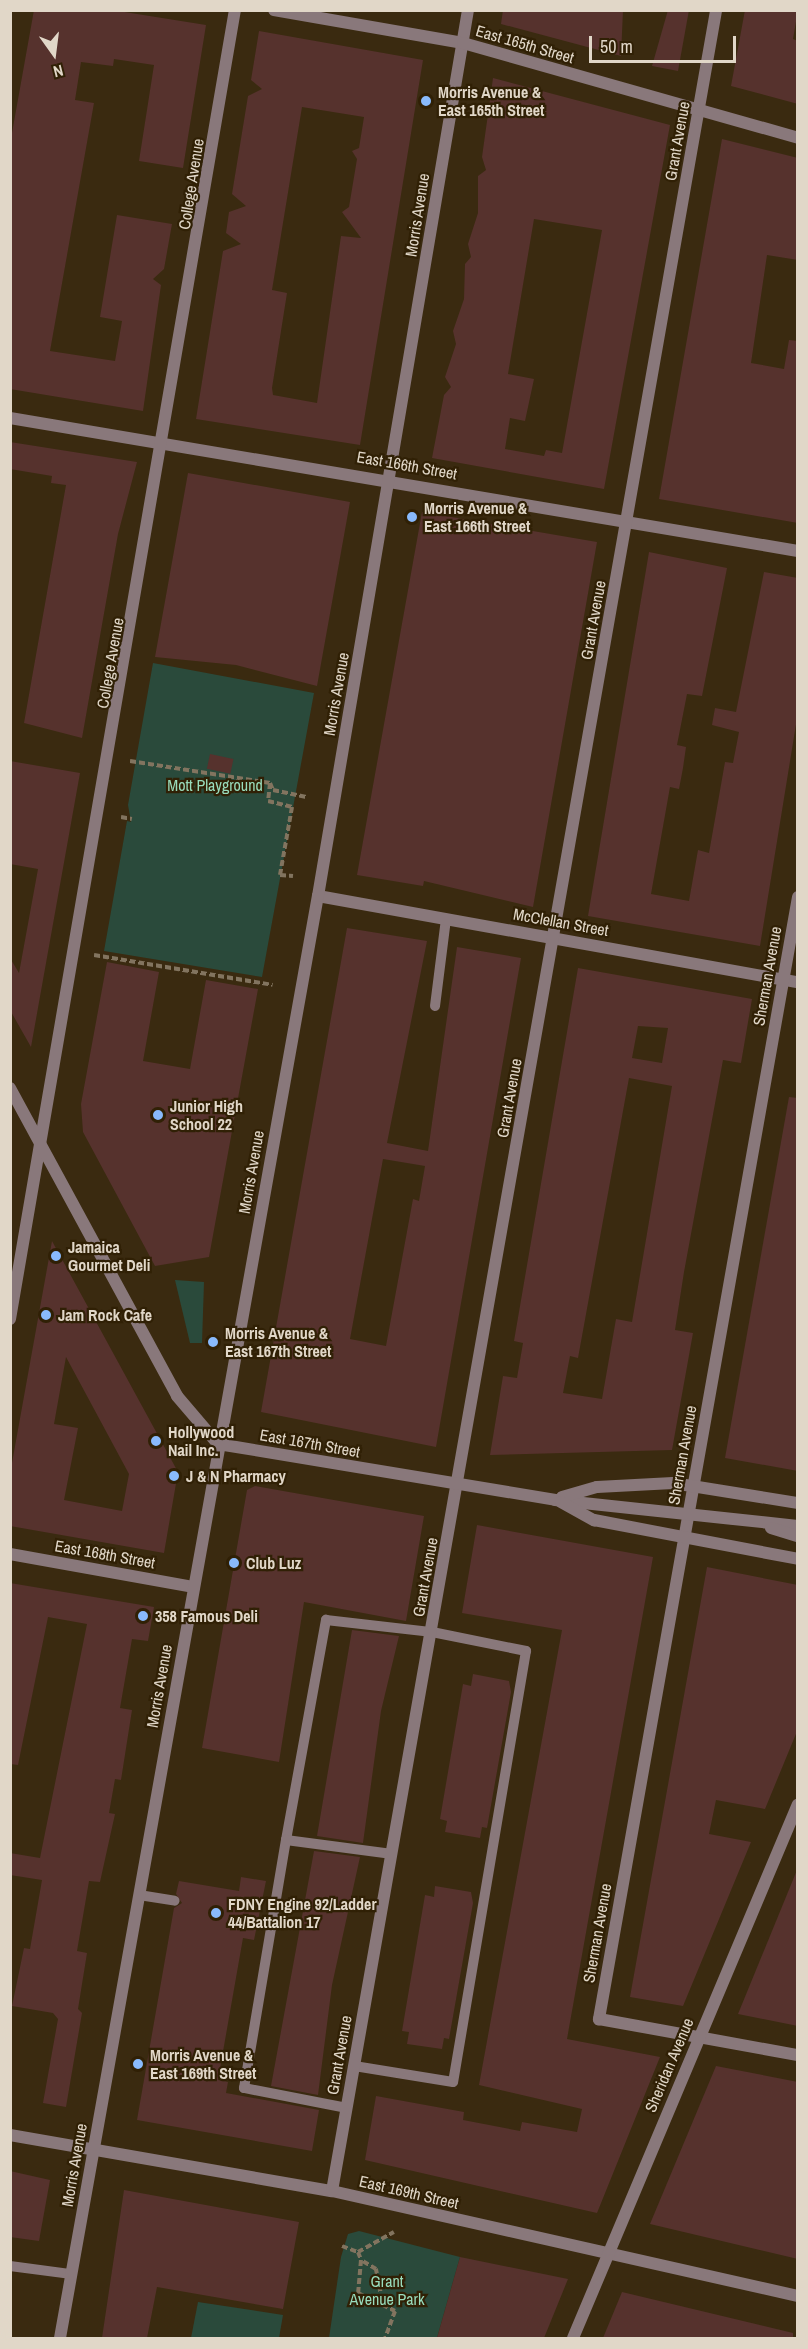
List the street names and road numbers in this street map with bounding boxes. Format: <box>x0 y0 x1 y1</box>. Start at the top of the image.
street label: East 165th Street <box>474 21 576 67</box>
street label: Grant Avenue <box>661 100 693 182</box>
street label: College Avenue <box>174 137 208 231</box>
street label: Morris Avenue <box>401 171 433 259</box>
street label: East 166th Street <box>355 447 459 483</box>
street label: Grant Avenue <box>577 579 609 661</box>
street label: College Avenue <box>93 616 127 710</box>
street label: Morris Avenue <box>319 650 353 738</box>
street label: McClellan Street <box>512 904 610 940</box>
street label: Sherman Avenue <box>749 925 785 1027</box>
street label: Grant Avenue <box>493 1057 525 1139</box>
street label: Morris Avenue <box>234 1128 268 1216</box>
street label: Sherman Avenue <box>664 1404 700 1506</box>
street label: East 167th Street <box>258 1425 362 1461</box>
street label: East 168th Street <box>53 1536 157 1572</box>
street label: Grant Avenue <box>409 1536 441 1618</box>
street label: Morris Avenue <box>142 1642 176 1730</box>
street label: Sherman Avenue <box>579 1882 615 1984</box>
street label: Grant Avenue <box>323 2014 355 2096</box>
street label: Sheridan Avenue <box>640 2015 698 2115</box>
street label: Morris Avenue <box>57 2121 91 2209</box>
street label: East 169th Street <box>357 2171 461 2213</box>

